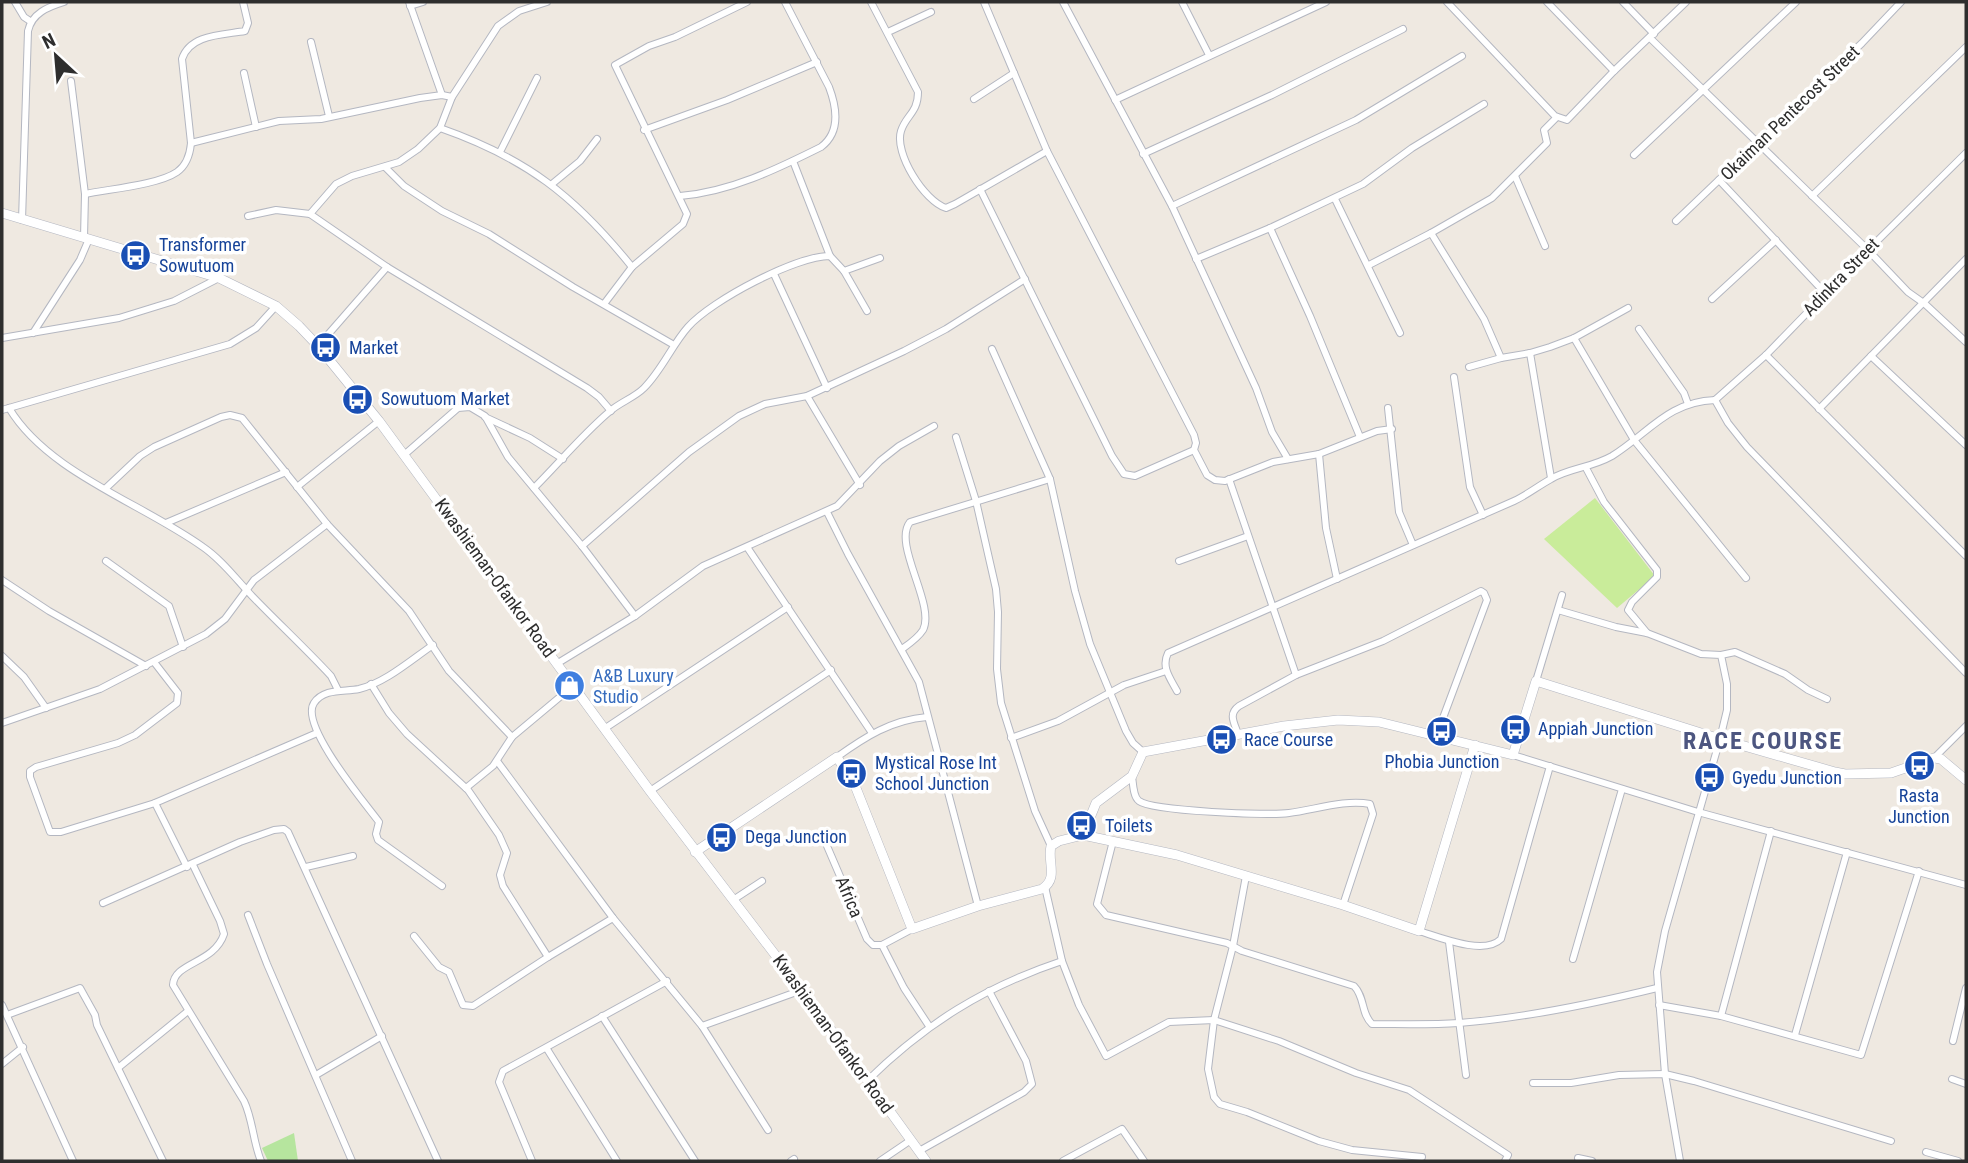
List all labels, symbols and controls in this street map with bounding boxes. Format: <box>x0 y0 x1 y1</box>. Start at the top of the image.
north arrow <box>21 21 91 91</box>
text: N <box>38 28 59 54</box>
street label: Okaiman Pentecost Street <box>1716 41 1863 184</box>
street label: Adinkra Street <box>1798 233 1883 320</box>
place label: Transformer Sowutuom <box>159 234 247 276</box>
bus stop icon: Transformer Sowutuom <box>119 238 153 272</box>
bus stop icon: Market <box>309 331 343 365</box>
place label: Market <box>349 337 398 358</box>
bus stop icon: Sowutuom Market <box>341 382 375 416</box>
place label: Sowutuom Market <box>381 388 510 409</box>
street label: Kwashieman-Ofankor Road <box>431 494 560 661</box>
place label: A&B Luxury Studio <box>593 665 674 707</box>
shop icon: A&B Luxury Studio <box>553 669 587 703</box>
bus stop icon: Appiah Junction <box>1498 712 1532 746</box>
bus stop icon: Phobia Junction <box>1425 714 1459 748</box>
place label: Appiah Junction <box>1538 718 1653 739</box>
bus stop icon: Race Course <box>1204 723 1238 757</box>
district label: RACE COURSE <box>1683 727 1843 755</box>
place label: Race Course <box>1244 729 1333 750</box>
bus stop icon: Rasta Junction <box>1902 748 1936 782</box>
place label: Phobia Junction <box>1384 751 1500 772</box>
place label: Mystical Rose Int School Junction <box>875 752 997 794</box>
bus stop icon: Mystical Rose Int School Junction <box>835 756 869 790</box>
bus stop icon: Gyedu Junction <box>1692 761 1726 795</box>
place label: Gyedu Junction <box>1732 767 1842 788</box>
place label: Rasta Junction <box>1888 785 1950 827</box>
bus stop icon: Toilets <box>1065 809 1099 843</box>
place label: Toilets <box>1105 815 1153 836</box>
bus stop icon: Dega Junction <box>705 820 739 854</box>
place label: Dega Junction <box>745 826 847 847</box>
street label: Africa <box>831 873 867 921</box>
street label: Kwashieman-Ofankor Road <box>769 950 898 1117</box>

